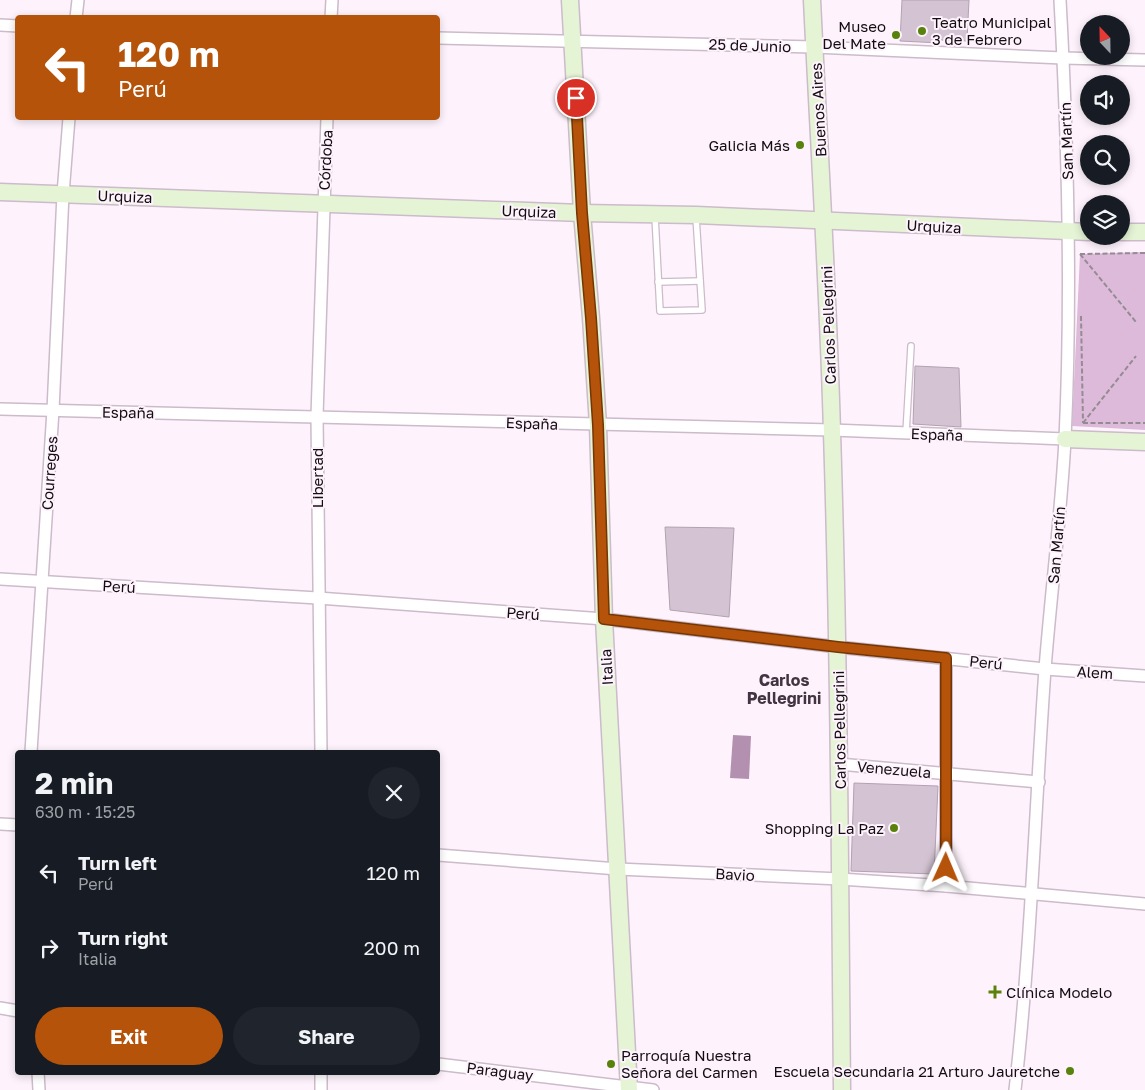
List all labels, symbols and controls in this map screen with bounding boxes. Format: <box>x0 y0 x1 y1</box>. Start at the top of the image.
place label: Teatro Municipal 3 de Febrero <box>932 13 1052 48</box>
north arrow <box>1080 15 1130 65</box>
map controls <box>1080 15 1130 245</box>
place label: Museo Del Mate <box>822 17 886 52</box>
marker: Teatro Municipal 3 de Febrero <box>916 25 928 37</box>
marker: Museo Del Mate <box>890 29 902 41</box>
text: 120 m <box>118 33 220 75</box>
icon: left <box>35 35 100 100</box>
street label: 25 de Junio <box>708 35 792 55</box>
street label: Buenos Aires <box>807 62 829 157</box>
text: Perú <box>118 75 167 102</box>
button: sound <box>1080 75 1130 125</box>
pin <box>555 77 597 119</box>
icon: arrive <box>562 84 590 112</box>
street label: San Martín <box>1056 102 1076 180</box>
street label: Córdoba <box>314 129 336 191</box>
button: search <box>1080 135 1130 185</box>
place label: Galicia Más <box>708 136 790 154</box>
marker: Galicia Más <box>794 139 806 151</box>
street label: Urquiza <box>97 186 153 206</box>
button: layers <box>1080 195 1130 245</box>
street label: Urquiza <box>501 201 557 221</box>
street label: Urquiza <box>906 216 962 236</box>
street label: Carlos Pellegrini <box>817 265 839 385</box>
street label: España <box>102 403 154 421</box>
street label: España <box>505 413 559 433</box>
street label: España <box>910 424 964 444</box>
street label: Courreges <box>37 435 61 511</box>
street label: Libertad <box>308 448 326 508</box>
street label: San Martín <box>1044 505 1068 585</box>
street label: Perú <box>102 576 136 596</box>
street label: Perú <box>506 603 540 623</box>
street label: Italia <box>596 648 616 686</box>
street label: Perú <box>968 651 1004 673</box>
street label: Alem <box>1076 662 1114 682</box>
district label: Carlos Pellegrini <box>747 670 821 708</box>
street label: Carlos Pellegrini <box>829 670 849 790</box>
street label: Venezuela <box>856 757 932 781</box>
text: 2 min <box>35 765 113 801</box>
button: close <box>368 767 420 819</box>
text: 630 m · 15:25 <box>35 802 135 822</box>
place label: Shopping La Paz <box>765 819 884 837</box>
marker: Shopping La Paz <box>888 822 900 834</box>
position arrow <box>919 841 971 893</box>
text: Turn left <box>78 851 157 874</box>
icon: left <box>35 859 63 887</box>
text: 120 m <box>366 861 420 884</box>
street label: Bavio <box>715 864 755 884</box>
text: Perú <box>78 874 114 894</box>
text: Turn right <box>78 926 168 949</box>
icon: right <box>35 934 63 962</box>
text: 200 m <box>364 936 420 959</box>
text: Italia <box>78 949 117 969</box>
place label: Clínica Modelo <box>1006 983 1112 1001</box>
marker: Clínica Modelo <box>988 985 1002 999</box>
button: Exit <box>35 1007 223 1065</box>
button: Share <box>233 1007 420 1065</box>
place label: Parroquía Nuestra Señora del Carmen <box>621 1046 758 1081</box>
street label: Paraguay <box>466 1058 535 1084</box>
marker: Parroquía Nuestra Señora del Carmen <box>605 1058 617 1070</box>
place label: Escuela Secundaria 21 Arturo Jauretche <box>774 1062 1060 1080</box>
marker: Escuela Secundaria 21 Arturo Jauretche <box>1064 1065 1076 1077</box>

